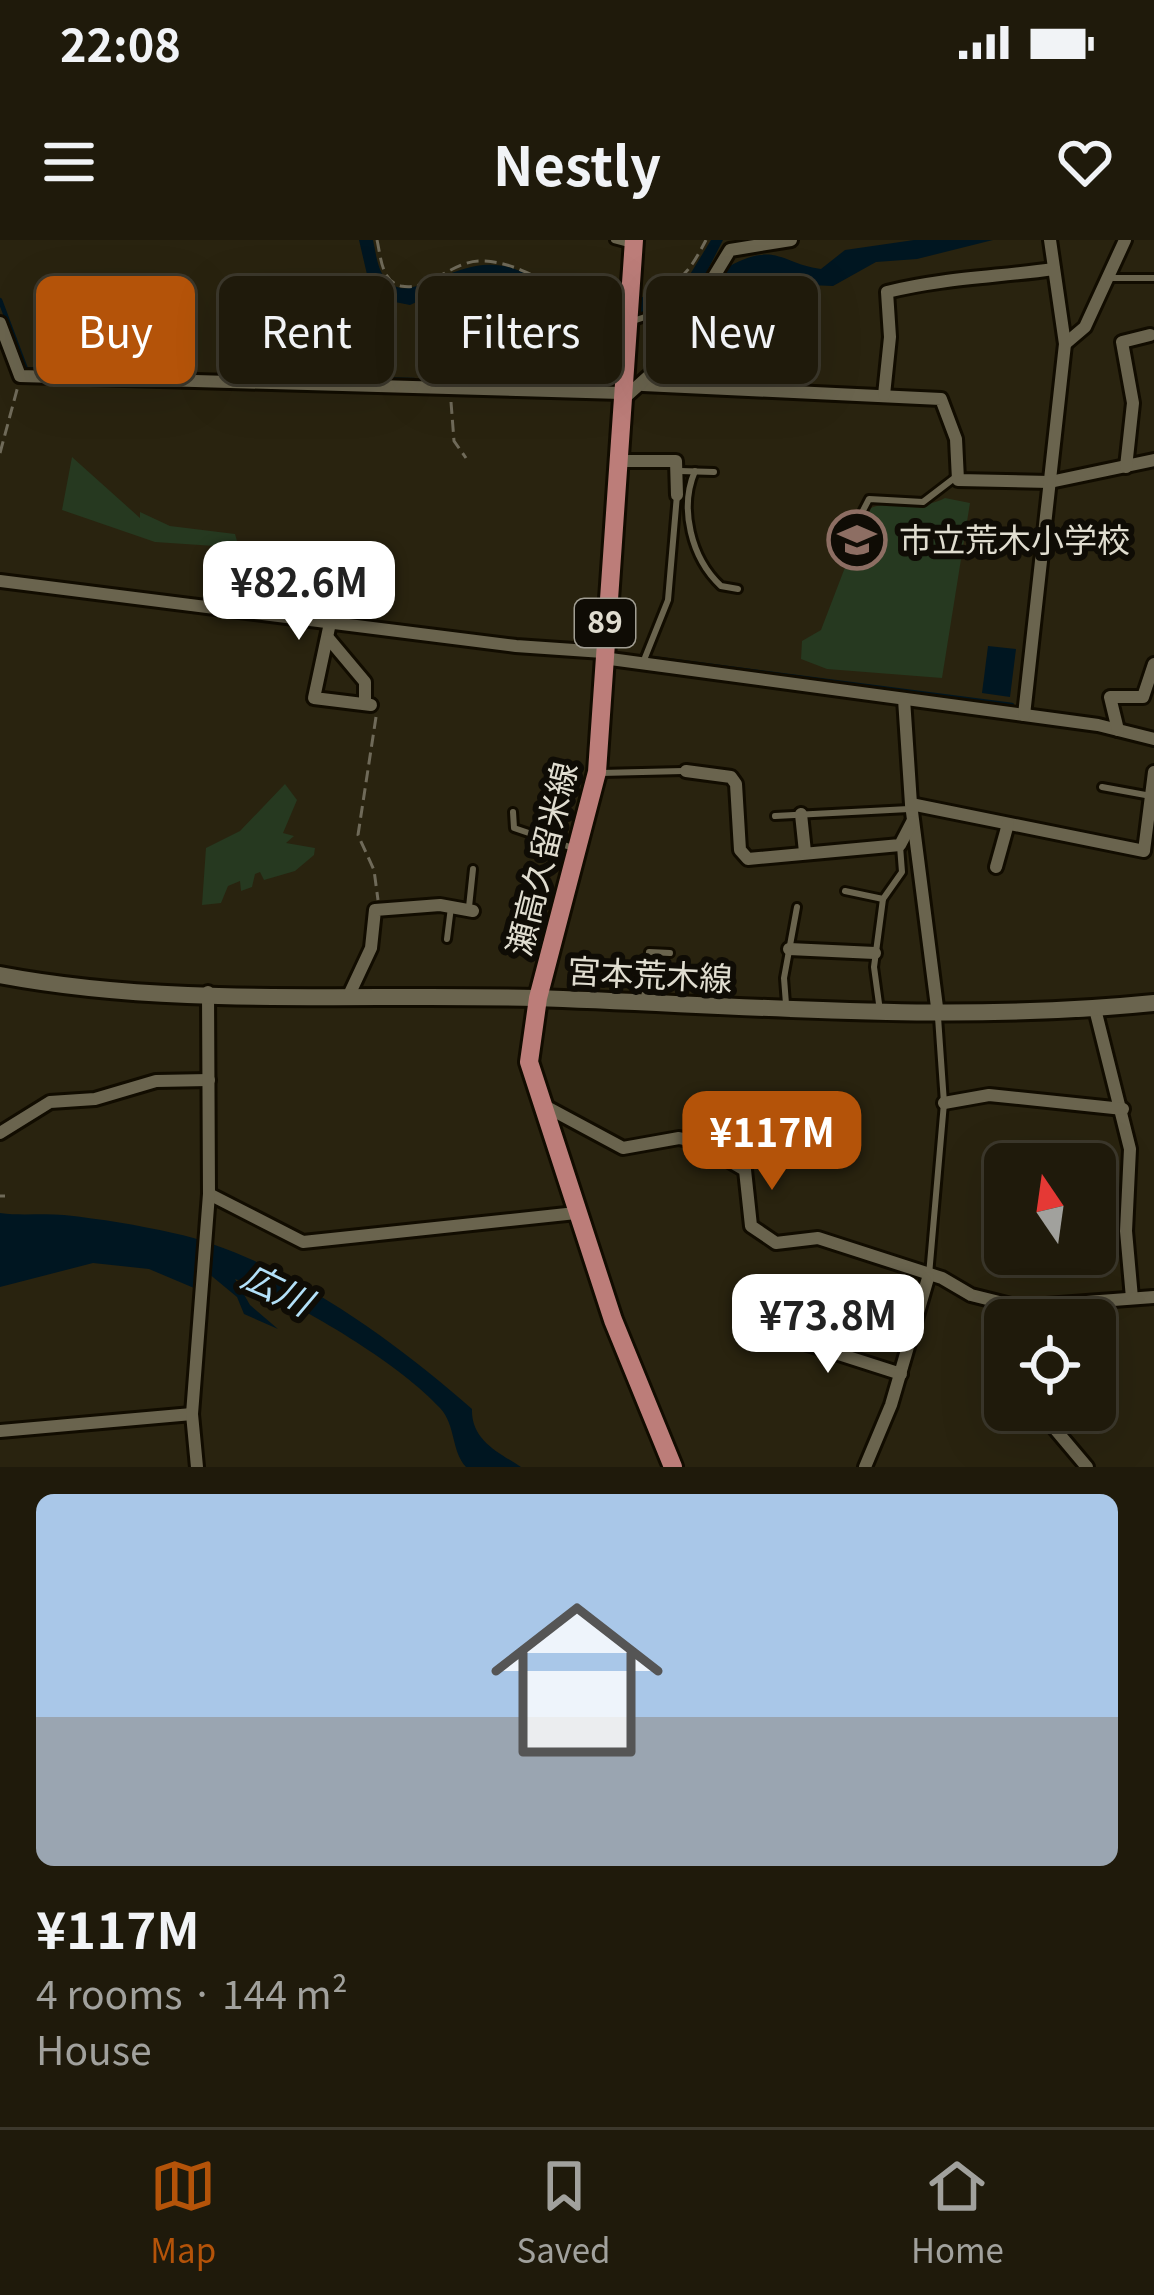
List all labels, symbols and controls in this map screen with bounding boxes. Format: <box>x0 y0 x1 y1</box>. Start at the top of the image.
text: 22:08 <box>60 10 181 75</box>
text: Nestly <box>493 123 661 202</box>
icon: menu <box>36 129 102 195</box>
icon: heart <box>1052 129 1118 195</box>
chip: Buy <box>36 276 195 384</box>
chip: Rent <box>219 276 394 384</box>
chip: Filters <box>418 276 622 384</box>
chip: New <box>646 276 818 384</box>
school or university icon: 市立荒木小学校 <box>826 509 888 571</box>
place label: 市立荒木小学校 <box>899 514 1130 562</box>
pin: ¥82.6M <box>201 541 397 643</box>
text: ¥82.6M <box>230 552 368 608</box>
road number: 89 <box>575 599 635 647</box>
street label: 瀬高久留米線 <box>493 757 587 960</box>
street label: 宮本荒木線 <box>566 945 734 1001</box>
pin: ¥117M <box>688 1091 856 1193</box>
text: ¥117M <box>709 1102 835 1158</box>
north arrow <box>984 1143 1116 1275</box>
map controls <box>984 1143 1116 1431</box>
water label: 広川 <box>235 1247 326 1327</box>
pin: ¥73.8M <box>730 1274 926 1376</box>
text: ¥73.8M <box>759 1285 897 1341</box>
button: locate <box>984 1299 1116 1431</box>
icon: home <box>469 1572 685 1788</box>
text: ¥117M <box>36 1890 200 1964</box>
text: 4 rooms · 144 m² <box>36 1964 348 2020</box>
text: House <box>36 2020 152 2076</box>
tab: Map <box>150 2153 216 2273</box>
tab: Saved <box>517 2153 611 2273</box>
tab: Home <box>911 2153 1004 2273</box>

